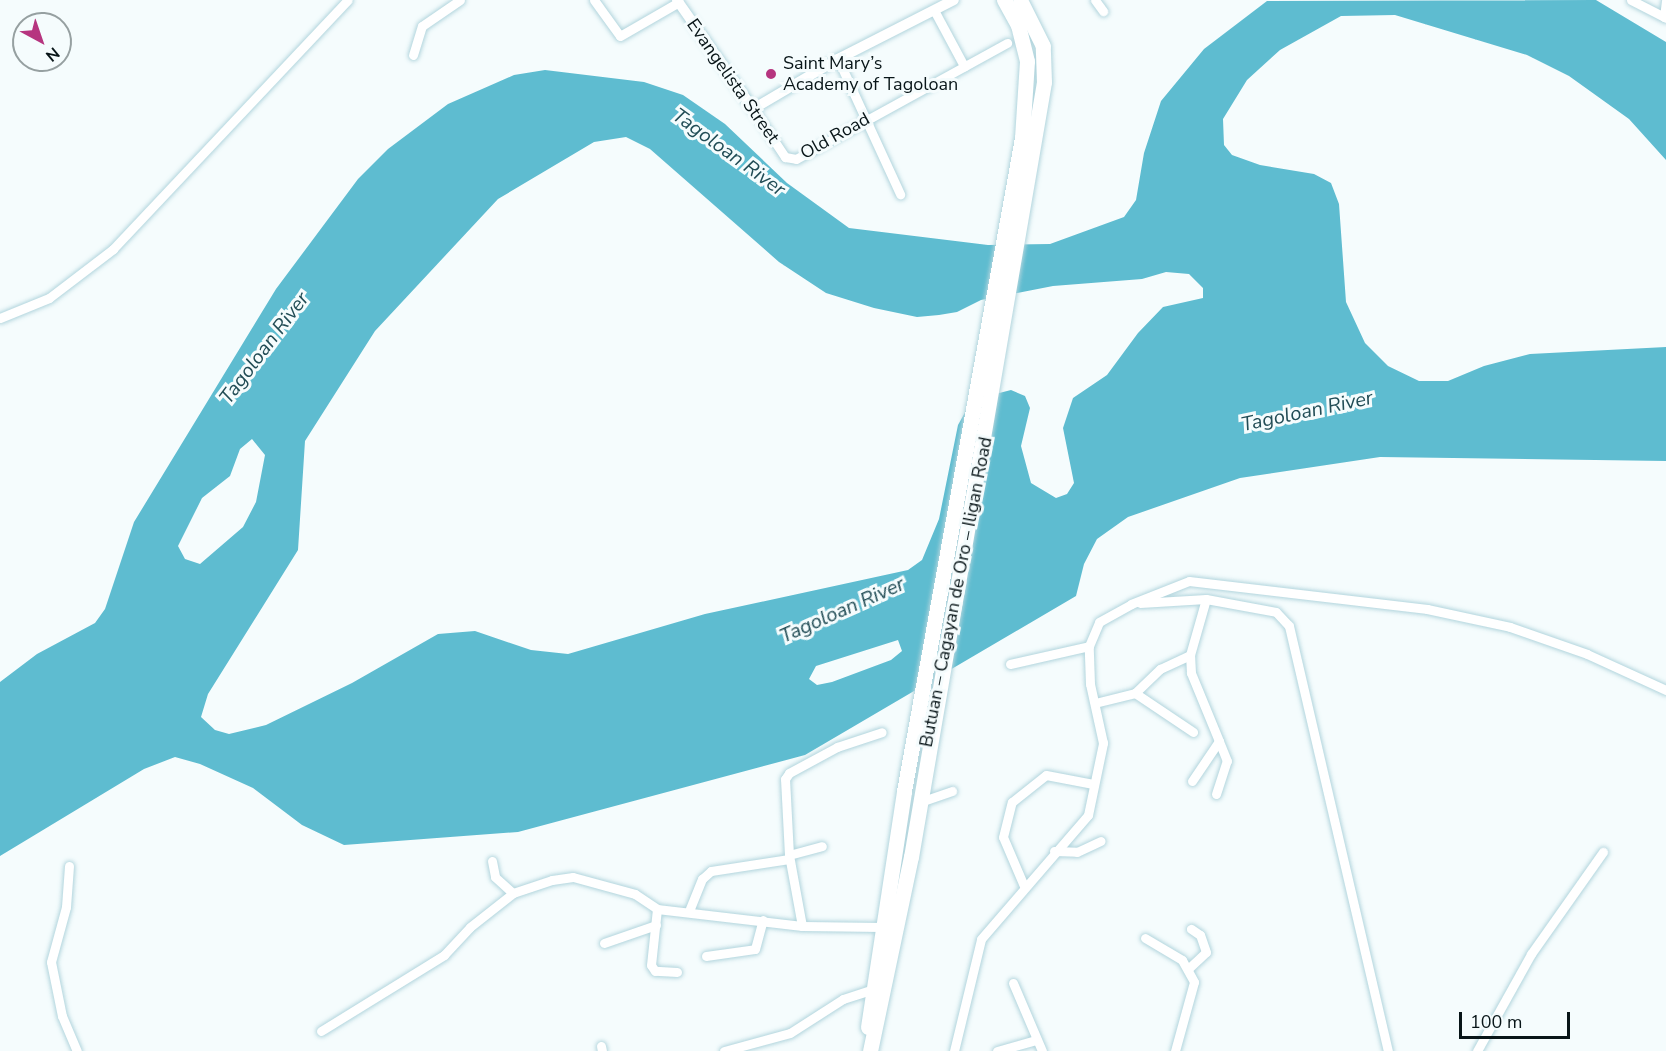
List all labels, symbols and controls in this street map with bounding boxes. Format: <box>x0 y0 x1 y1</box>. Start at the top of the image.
north arrow <box>12 12 72 72</box>
street label: Evangelista Street <box>682 15 784 147</box>
text: N <box>41 42 64 67</box>
place label: Saint Mary’s Academy of Tagoloan <box>783 53 958 96</box>
marker: Saint Mary’s Academy of Tagoloan <box>764 67 778 81</box>
water label: Tagoloan River <box>668 103 790 201</box>
street label: Old Road <box>797 108 873 164</box>
water label: Tagoloan River <box>214 287 314 409</box>
water label: Tagoloan River <box>1239 385 1375 437</box>
street label: Butuan – Cagayan de Oro – Iligan Road <box>915 435 997 749</box>
water label: Tagoloan River <box>776 572 908 648</box>
scale bar <box>1462 1000 1573 1038</box>
text: 100 m <box>1470 1010 1522 1034</box>

